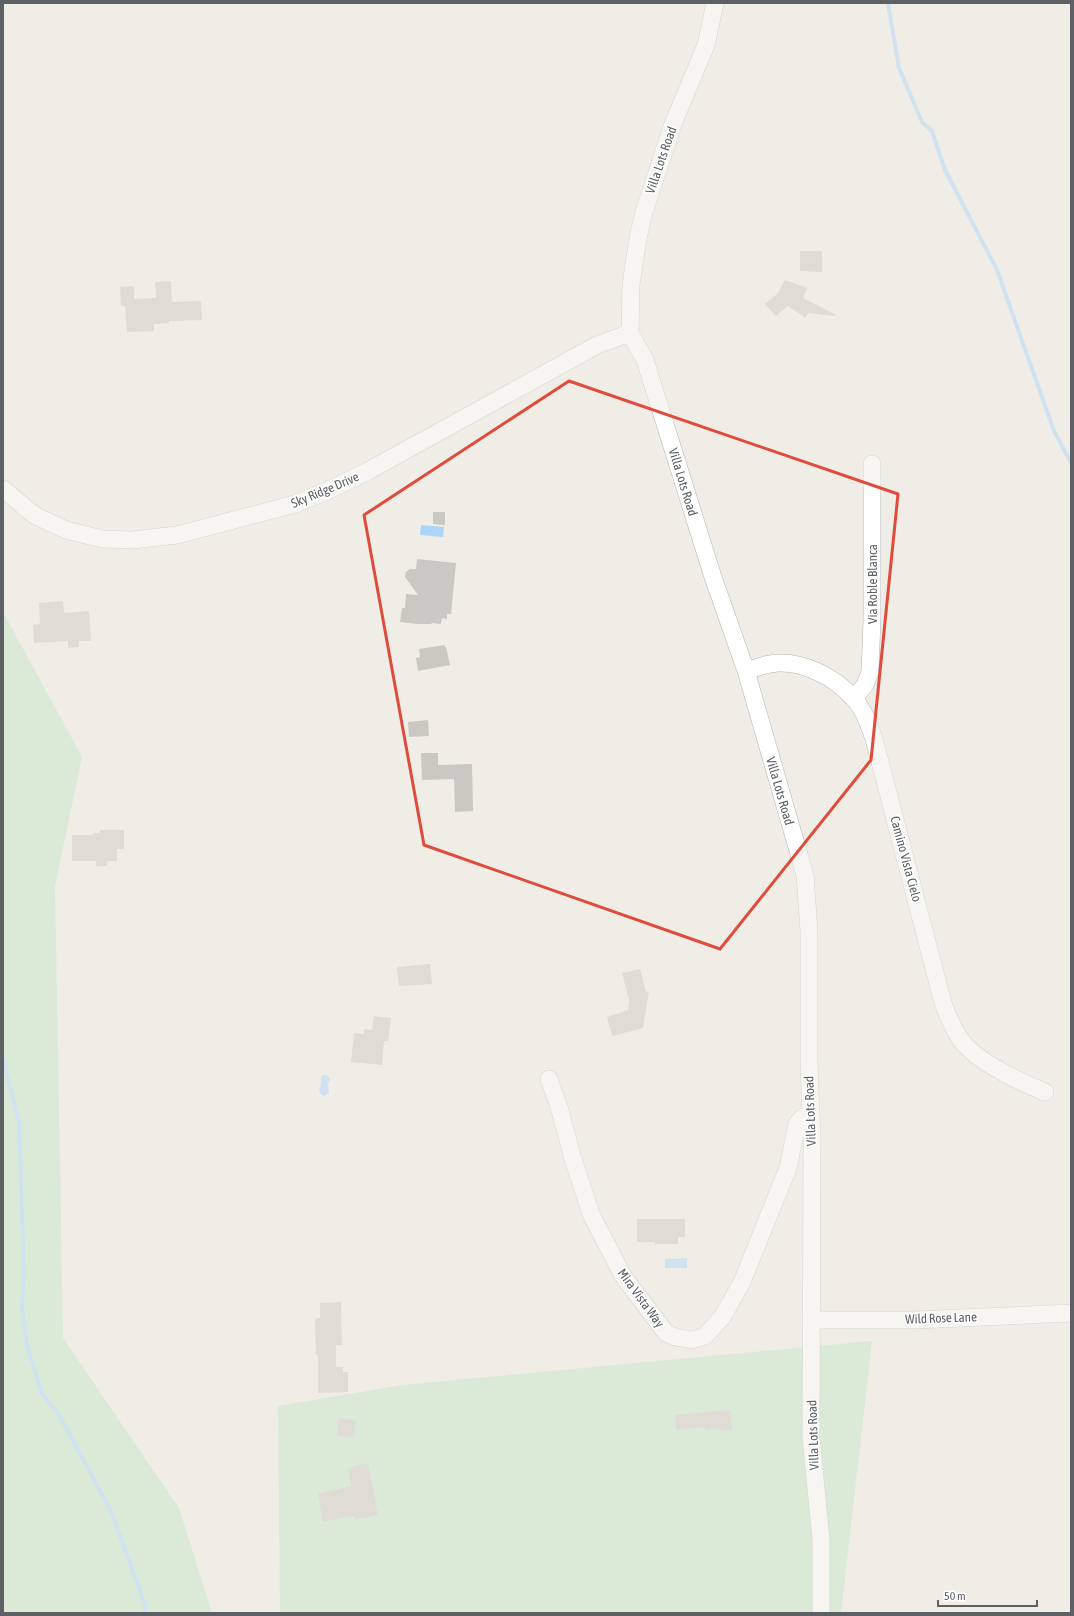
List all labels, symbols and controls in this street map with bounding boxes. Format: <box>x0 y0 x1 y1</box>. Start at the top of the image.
street label: Villa Lots Road <box>642 124 680 196</box>
street label: Villa Lots Road <box>666 446 700 518</box>
street label: Sky Ridge Drive <box>289 469 361 511</box>
street label: Via Roble Blanca <box>865 544 880 624</box>
street label: Villa Lots Road <box>763 755 797 827</box>
street label: Camino Vista Cielo <box>887 814 925 904</box>
street label: Villa Lots Road <box>801 1076 819 1146</box>
street label: Mira Vista Way <box>615 1266 668 1331</box>
street label: Wild Rose Lane <box>905 1309 977 1327</box>
street label: Villa Lots Road <box>804 1400 822 1470</box>
scale bar <box>938 1582 1037 1608</box>
text: 50 m <box>944 1589 966 1603</box>

